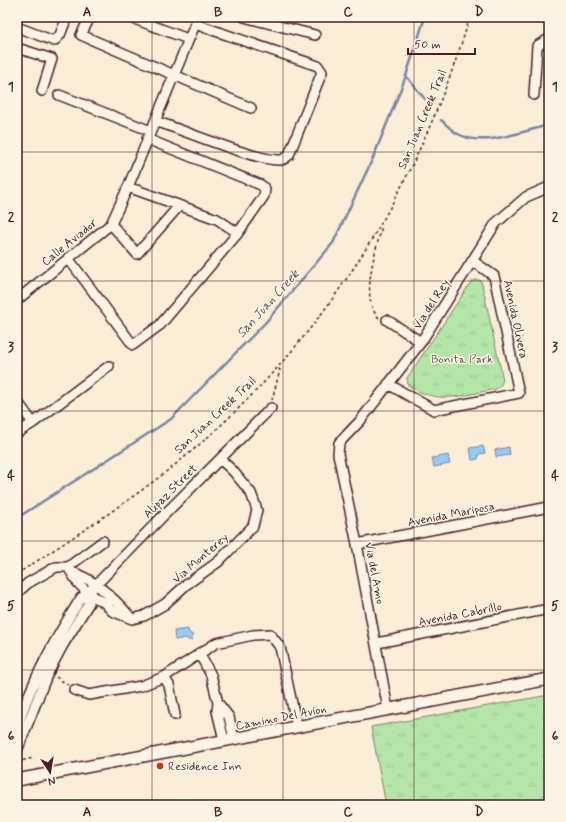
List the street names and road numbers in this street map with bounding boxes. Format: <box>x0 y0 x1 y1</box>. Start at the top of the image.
street label: San Juan Creek Trail <box>395 67 451 172</box>
street label: Calle Aviador <box>38 215 101 270</box>
street label: Via del Rey <box>410 276 454 333</box>
street label: Avenida Olivera <box>499 278 531 360</box>
street label: San Juan Creek Trail <box>171 373 260 458</box>
street label: Alipaz Street <box>140 461 202 522</box>
street label: Avenida Mariposa <box>406 499 496 531</box>
street label: Via Monterey <box>169 530 232 588</box>
street label: Via del Amo <box>360 541 388 606</box>
street label: Avenida Cabrillo <box>417 599 503 631</box>
street label: Camino Del Avion <box>234 701 328 735</box>

